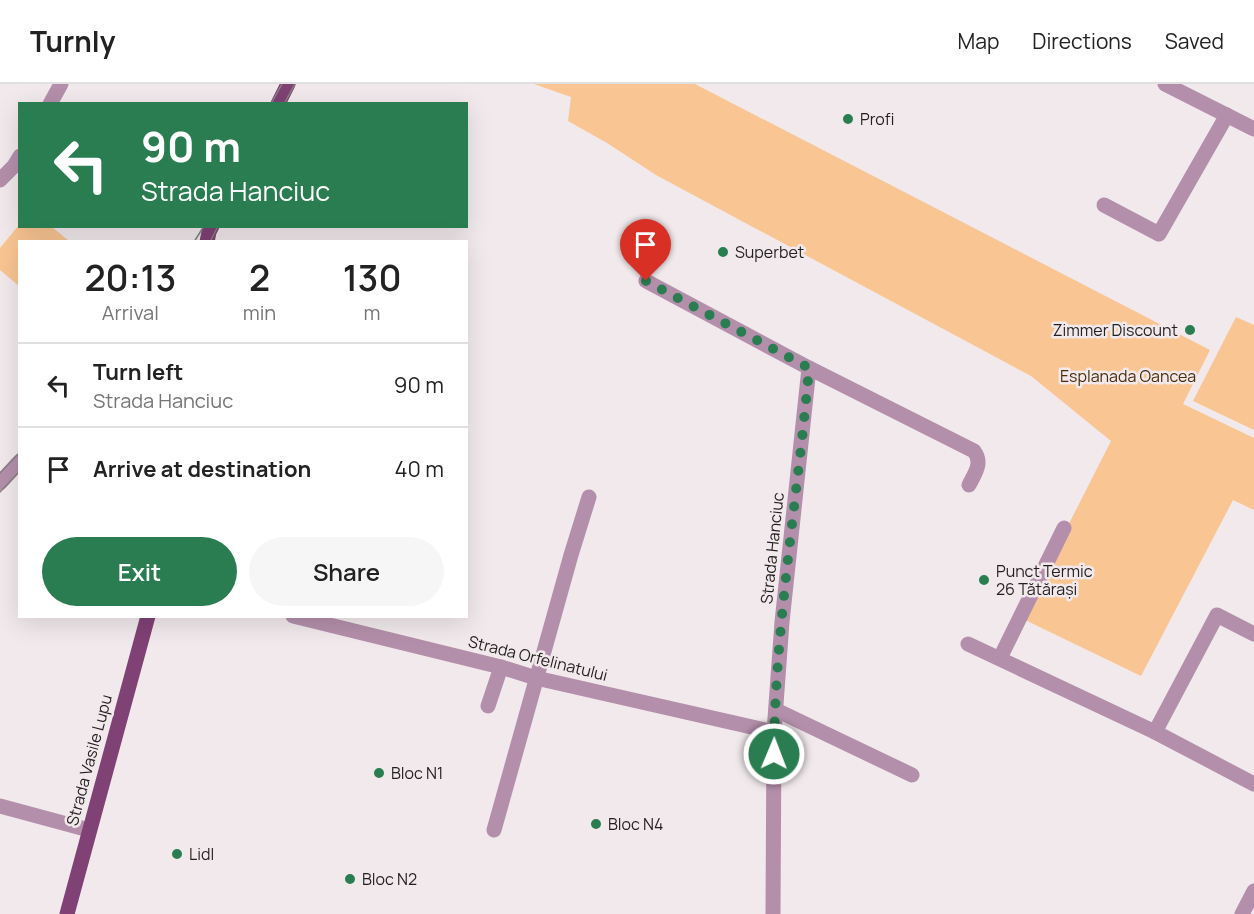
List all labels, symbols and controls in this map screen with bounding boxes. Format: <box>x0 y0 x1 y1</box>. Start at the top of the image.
text: Turnly <box>30 22 115 60</box>
text: Map <box>958 27 999 55</box>
text: Directions <box>1032 27 1132 55</box>
text: Saved <box>1165 27 1224 55</box>
place label: Profi <box>860 108 894 130</box>
marker: Profi <box>841 112 855 126</box>
text: 90 m <box>141 117 241 175</box>
icon: left <box>42 126 120 204</box>
text: Strada Hanciuc <box>141 172 330 209</box>
pin <box>620 219 671 281</box>
icon: arrive <box>629 228 662 261</box>
place label: Superbet <box>735 241 804 263</box>
marker: Superbet <box>716 245 730 259</box>
text: 20:13 <box>84 253 176 302</box>
text: 2 <box>249 253 270 302</box>
text: 130 <box>343 253 402 302</box>
text: Arrival <box>102 299 159 326</box>
text: min <box>243 299 276 326</box>
text: m <box>364 299 381 326</box>
place label: Zimmer Discount <box>1053 319 1178 341</box>
marker: Zimmer Discount <box>1183 323 1197 337</box>
text: Turn left <box>93 357 183 387</box>
park label: Esplanada Oancea <box>1060 365 1196 387</box>
icon: left <box>42 369 75 402</box>
text: 90 m <box>394 370 444 400</box>
text: Strada Hanciuc <box>93 387 233 414</box>
icon: arrive <box>42 453 75 486</box>
text: Arrive at destination <box>93 454 311 484</box>
text: 40 m <box>395 454 444 484</box>
street label: Strada Hanciuc <box>755 491 789 605</box>
button: Exit <box>42 537 237 606</box>
button: Share <box>249 537 444 606</box>
place label: Punct Termic 26 Tătărași <box>996 560 1093 600</box>
marker: Punct Termic 26 Tătărași <box>977 573 991 587</box>
street label: Strada Orfelinatului <box>466 630 610 686</box>
street label: Strada Vasile Lupu <box>61 692 117 828</box>
position arrow <box>742 722 806 786</box>
place label: Bloc N1 <box>391 762 443 784</box>
marker: Bloc N1 <box>372 766 386 780</box>
place label: Bloc N4 <box>608 813 663 835</box>
marker: Bloc N4 <box>589 817 603 831</box>
place label: Lidl <box>189 843 214 865</box>
marker: Lidl <box>170 847 184 861</box>
place label: Bloc N2 <box>362 868 417 890</box>
marker: Bloc N2 <box>343 872 357 886</box>

